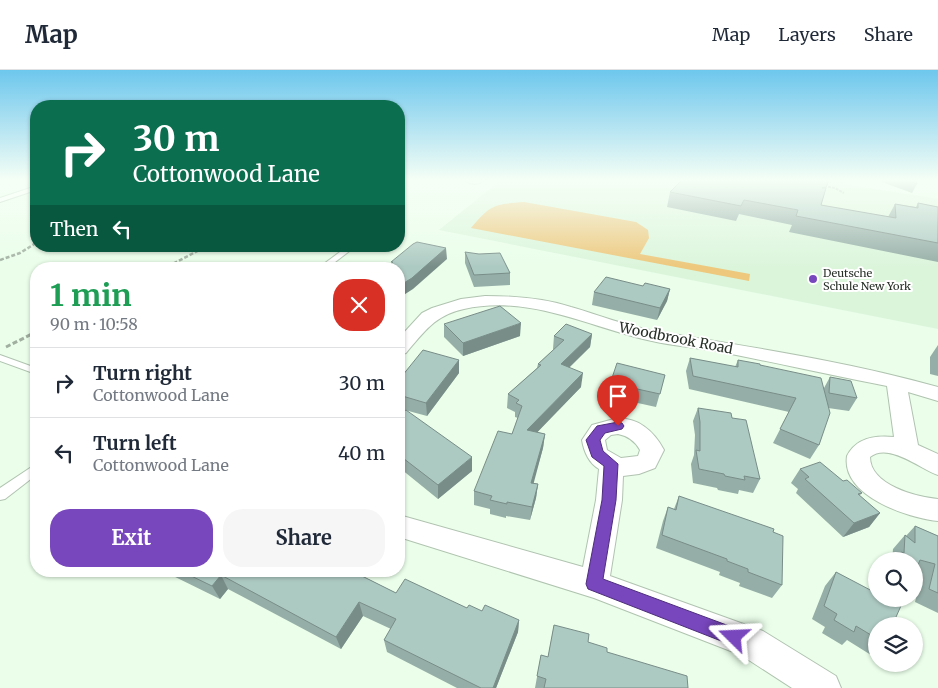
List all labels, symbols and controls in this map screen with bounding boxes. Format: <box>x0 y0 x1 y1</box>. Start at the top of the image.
text: Map <box>25 19 78 50</box>
text: Map <box>712 23 750 46</box>
text: Layers <box>778 23 836 46</box>
text: Share <box>864 23 913 46</box>
text: 30 m <box>133 117 219 161</box>
icon: right <box>50 120 115 185</box>
text: Cottonwood Lane <box>133 160 320 188</box>
icon: left <box>108 215 136 243</box>
text: Then <box>50 217 98 241</box>
place label: Deutsche Schule New York <box>823 266 911 293</box>
marker: Deutsche Schule New York <box>807 273 819 285</box>
text: 1 min <box>50 276 132 314</box>
button: close <box>333 279 385 331</box>
text: 90 m · 10:58 <box>50 314 138 334</box>
street label: Woodbrook Road <box>616 318 735 358</box>
text: Turn right <box>93 361 192 385</box>
icon: right <box>50 369 78 397</box>
text: 30 m <box>339 371 385 395</box>
pin <box>597 375 639 426</box>
icon: arrive <box>604 382 632 410</box>
text: Cottonwood Lane <box>93 385 229 405</box>
text: Turn left <box>93 431 177 455</box>
icon: left <box>50 439 78 467</box>
text: 40 m <box>338 441 385 465</box>
text: Cottonwood Lane <box>93 455 229 475</box>
button: Exit <box>50 509 213 567</box>
button: Share <box>223 509 385 567</box>
map controls <box>868 552 923 672</box>
button: search <box>868 552 923 607</box>
position arrow <box>707 610 759 662</box>
button: layers <box>868 617 923 672</box>

